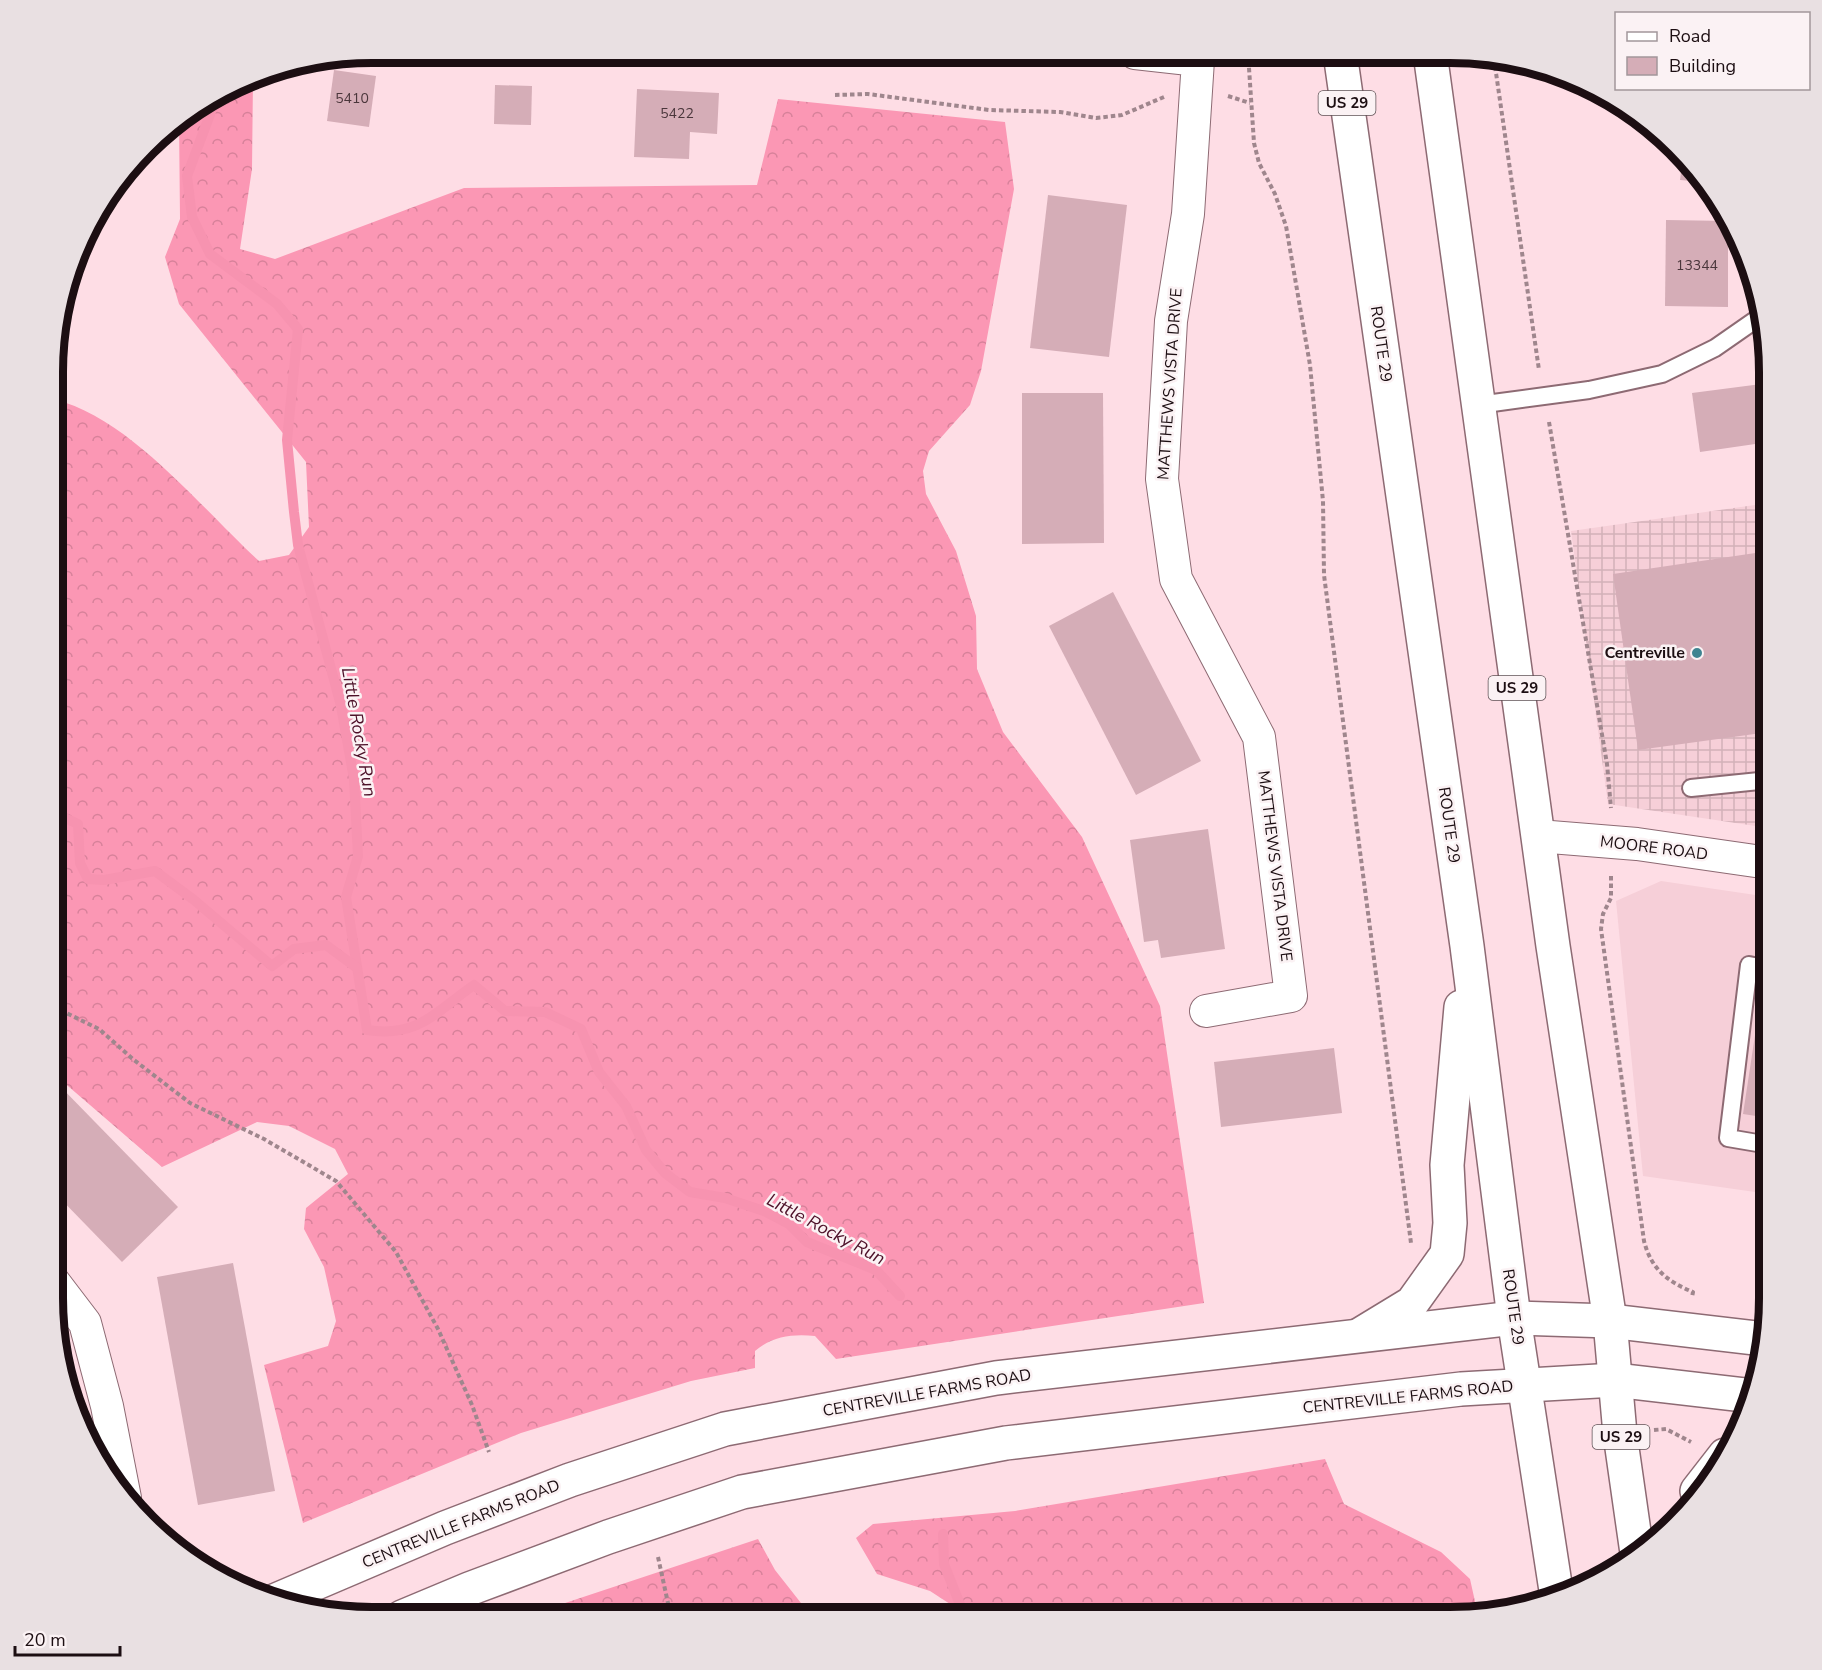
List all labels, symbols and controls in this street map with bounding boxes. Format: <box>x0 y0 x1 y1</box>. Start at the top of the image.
legend <box>1615 12 1810 90</box>
text: Road <box>1669 24 1711 48</box>
text: Building <box>1669 54 1736 78</box>
house number: 5410 <box>335 89 369 108</box>
road number: US 29 <box>1318 91 1376 115</box>
house number: 5422 <box>660 104 694 123</box>
house number: 13344 <box>1676 256 1718 275</box>
street label: MATTHEWS VISTA DRIVE <box>1152 287 1188 481</box>
street label: ROUTE 29 <box>1365 304 1397 384</box>
place label: Centreville <box>1605 642 1685 664</box>
marker: Centreville <box>1690 646 1704 660</box>
water label: Little Rocky Run <box>336 665 382 799</box>
road number: US 29 <box>1488 676 1546 700</box>
street label: MATTHEWS VISTA DRIVE <box>1252 769 1298 963</box>
street label: ROUTE 29 <box>1433 785 1465 865</box>
street label: MOORE ROAD <box>1599 830 1709 866</box>
water label: Little Rocky Run <box>763 1188 889 1270</box>
street label: ROUTE 29 <box>1497 1267 1529 1347</box>
street label: CENTREVILLE FARMS ROAD <box>821 1364 1033 1422</box>
street label: CENTREVILLE FARMS ROAD <box>1302 1375 1514 1419</box>
road number: US 29 <box>1592 1425 1650 1449</box>
street label: CENTREVILLE FARMS ROAD <box>359 1474 563 1574</box>
scale bar <box>15 1619 120 1657</box>
text: 20 m <box>24 1628 66 1652</box>

